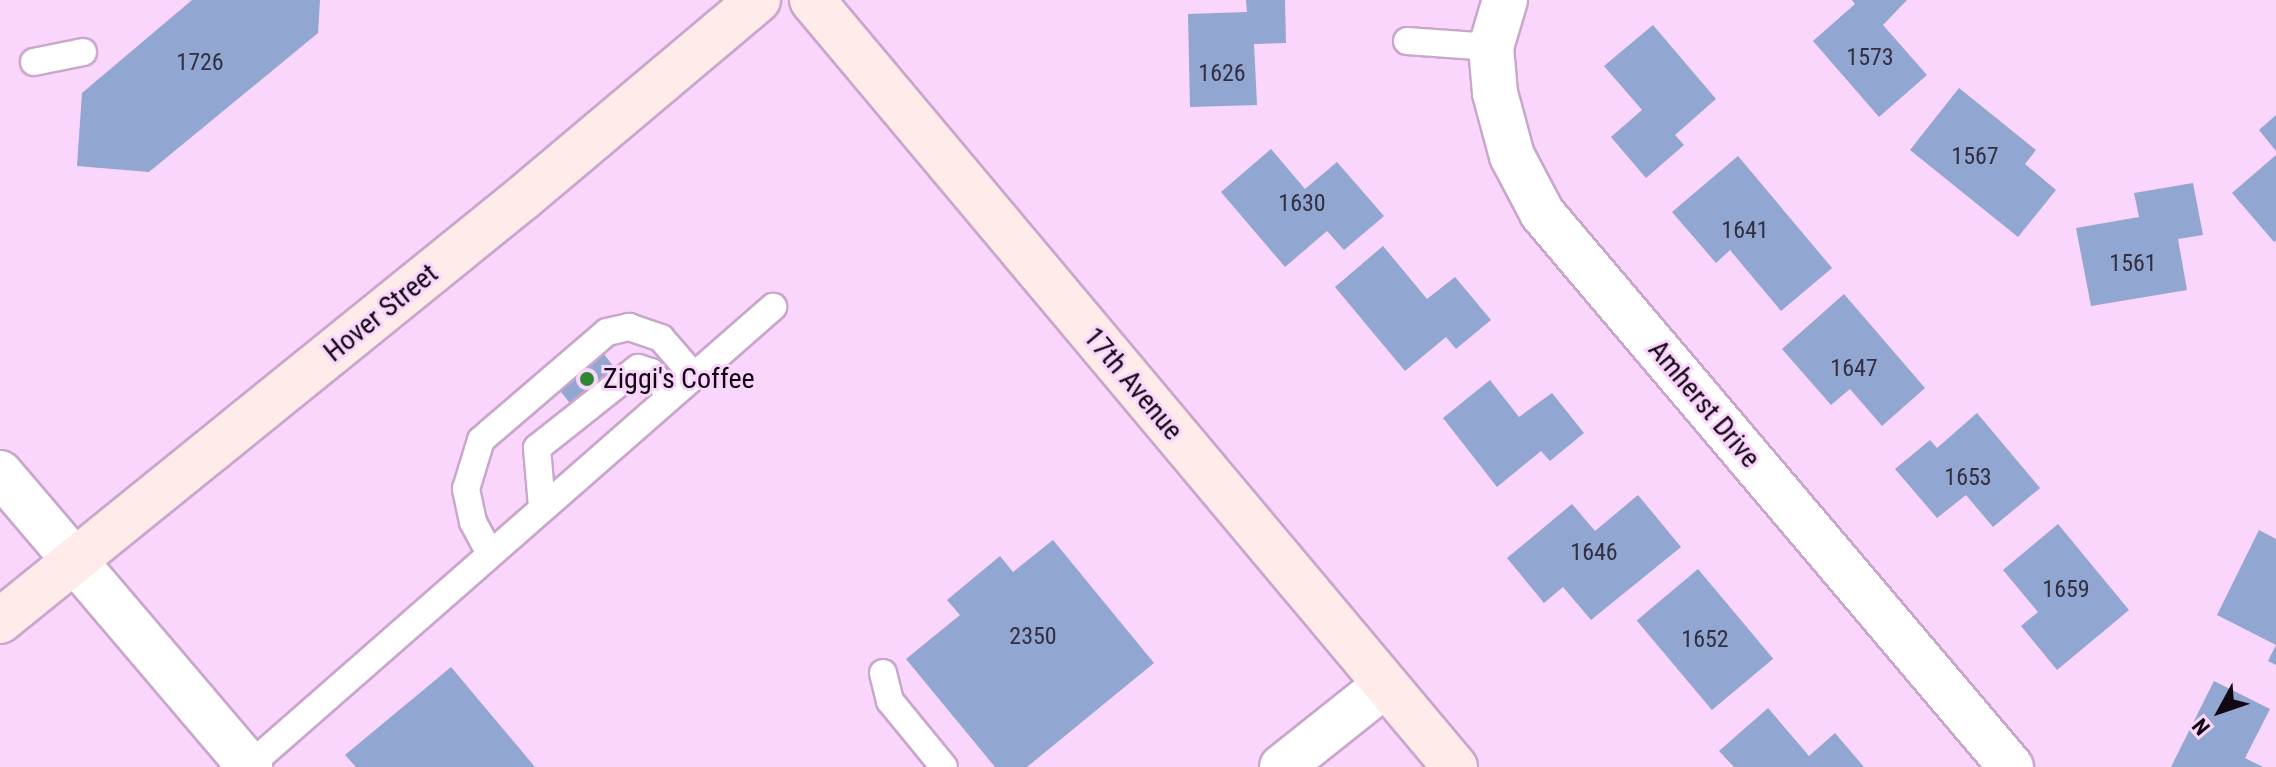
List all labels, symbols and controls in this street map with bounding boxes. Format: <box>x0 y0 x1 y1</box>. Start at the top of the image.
house number: 1573 <box>1846 44 1894 72</box>
house number: 1726 <box>176 49 224 77</box>
house number: 1626 <box>1198 60 1246 88</box>
house number: 1567 <box>1951 143 1999 171</box>
house number: 1630 <box>1278 190 1326 218</box>
house number: 1641 <box>1721 217 1769 245</box>
house number: 1561 <box>2109 250 2157 278</box>
street label: Hover Street <box>317 257 445 369</box>
street label: 17th Avenue <box>1076 321 1190 447</box>
street label: Amherst Drive <box>1641 334 1767 474</box>
house number: 1647 <box>1830 355 1878 383</box>
place label: Ziggi's Coffee <box>603 362 755 396</box>
marker: Ziggi's Coffee <box>578 370 596 388</box>
house number: 1653 <box>1944 464 1992 492</box>
house number: 1646 <box>1570 539 1618 567</box>
house number: 1659 <box>2042 576 2090 604</box>
house number: 2350 <box>1009 623 1057 651</box>
house number: 1652 <box>1681 626 1729 654</box>
north arrow <box>2180 671 2260 751</box>
text: N <box>2187 714 2215 740</box>

